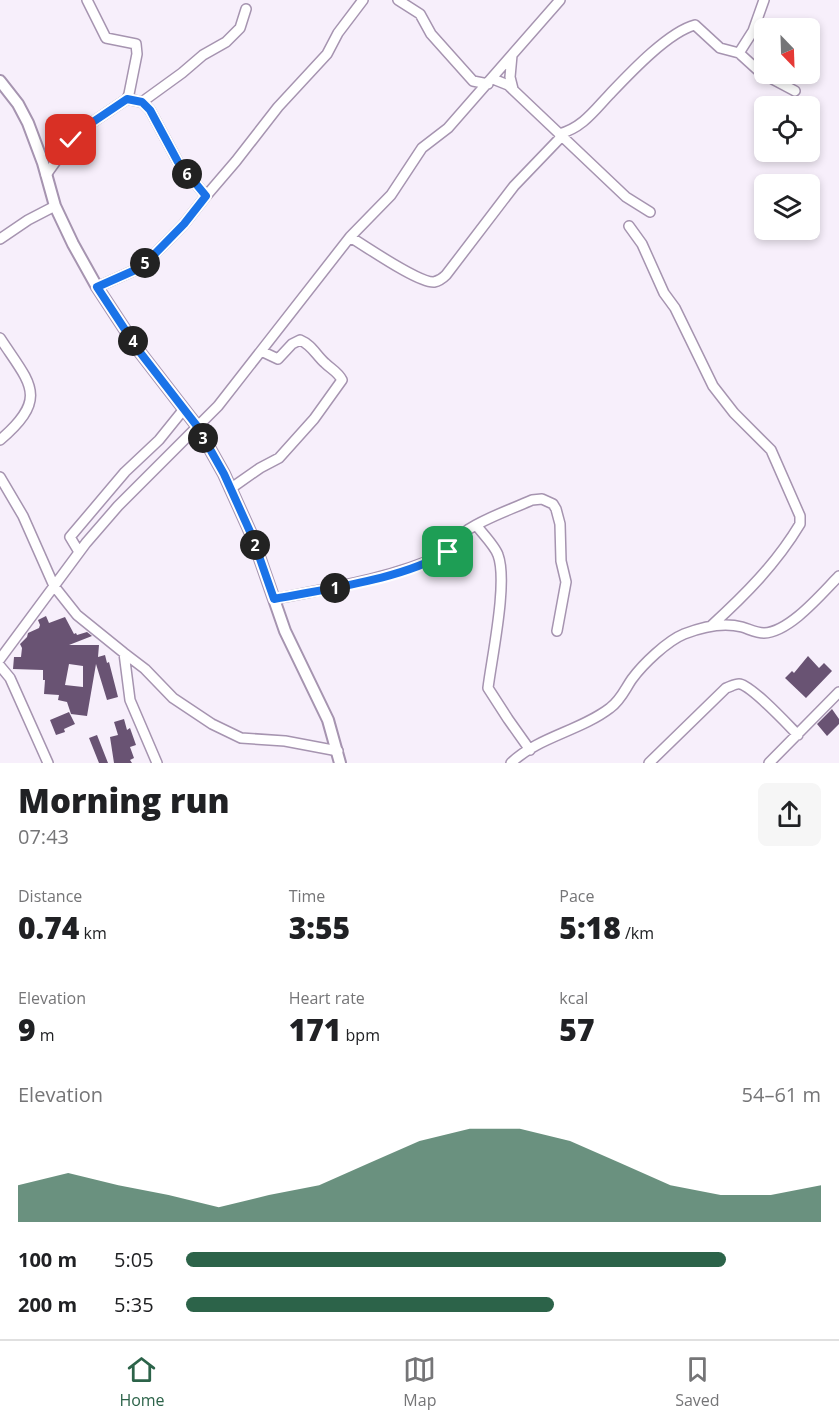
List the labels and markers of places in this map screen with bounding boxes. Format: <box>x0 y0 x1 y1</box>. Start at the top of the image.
pin <box>45 114 96 165</box>
pin: 6 <box>172 159 202 189</box>
pin: 5 <box>130 248 160 278</box>
pin: 4 <box>118 326 148 356</box>
pin: 3 <box>188 423 218 453</box>
pin <box>422 526 473 577</box>
pin: 2 <box>240 530 270 560</box>
pin: 1 <box>320 573 350 603</box>

